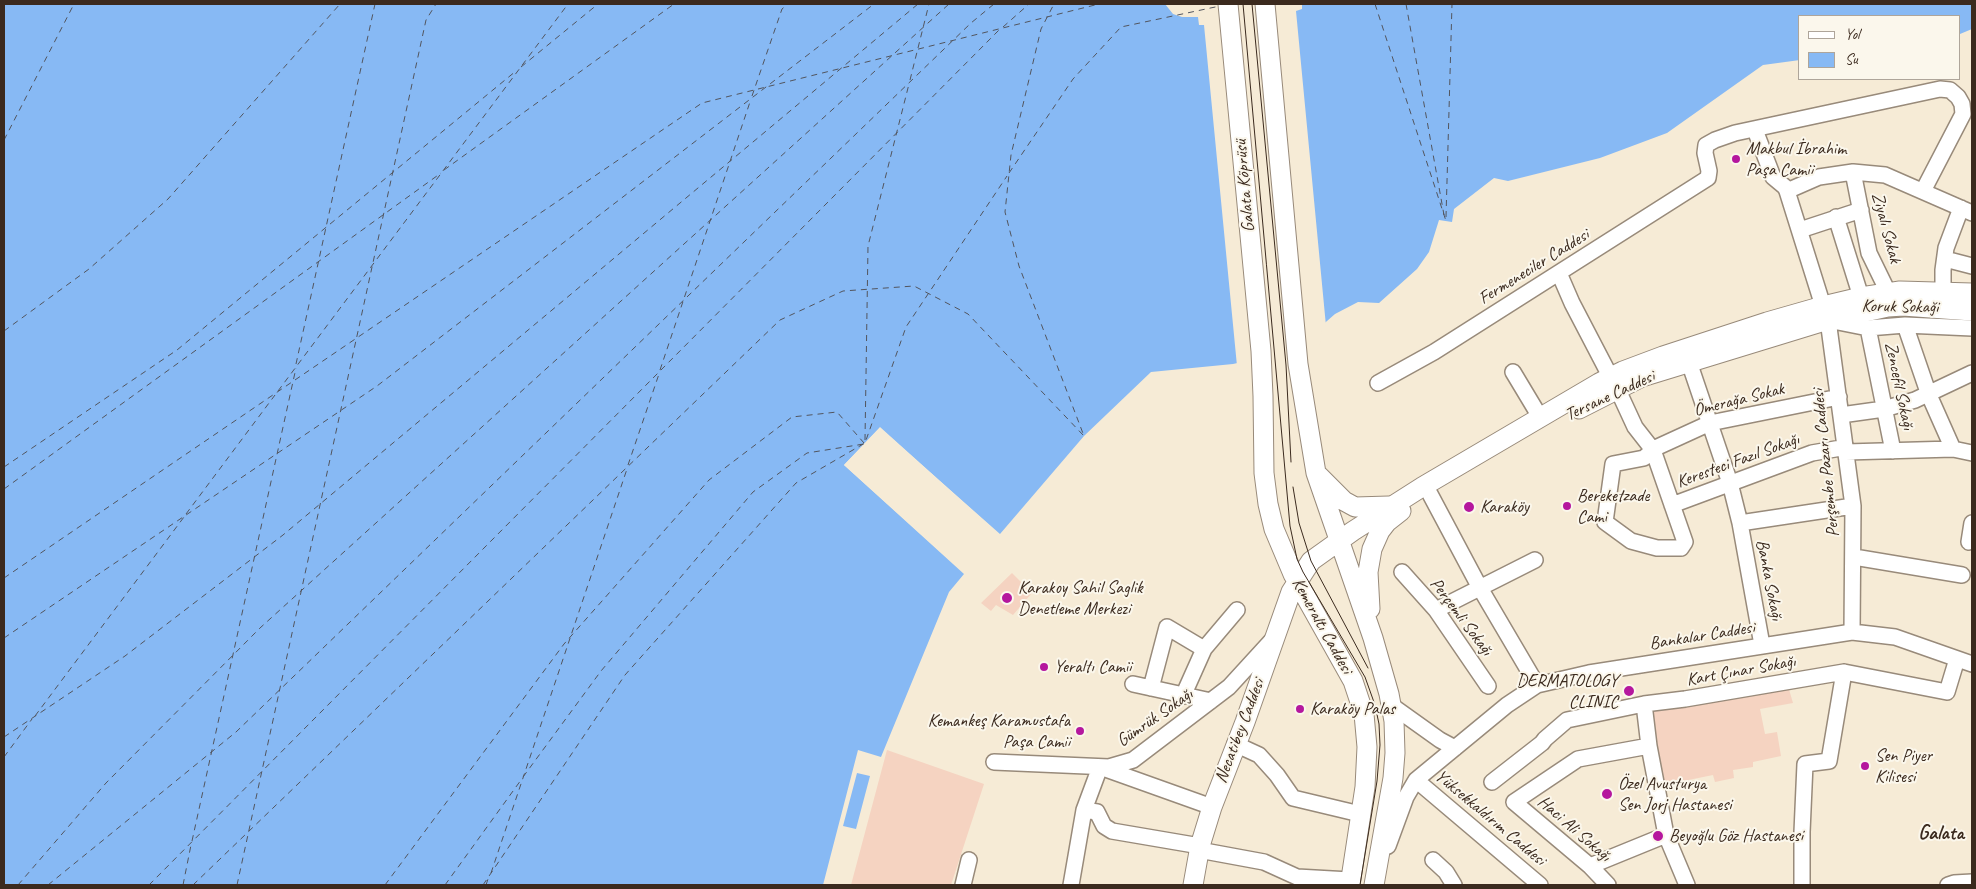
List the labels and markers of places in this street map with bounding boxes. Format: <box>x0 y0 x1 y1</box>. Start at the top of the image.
place label: Makbul İbrahim Paşa Camii <box>1746 138 1846 180</box>
marker: Makbul İbrahim Paşa Camii <box>1730 153 1742 165</box>
place label: Bereketzade Cami <box>1577 485 1649 528</box>
place label: Karaköy <box>1480 496 1529 518</box>
marker: Karaköy <box>1462 500 1476 514</box>
marker: Bereketzade Cami <box>1561 500 1573 512</box>
place label: Karakoy Sahil Saglik Denetleme Merkezi <box>1018 577 1143 620</box>
marker: Karakoy Sahil Saglik Denetleme Merkezi <box>1000 591 1014 605</box>
place label: Yeraltı Camii <box>1054 656 1131 678</box>
marker: Yeraltı Camii <box>1038 661 1050 673</box>
place label: DERMATOLOGY CLINIC <box>1517 670 1618 712</box>
marker: DERMATOLOGY CLINIC <box>1622 684 1636 698</box>
place label: Karaköy Palas <box>1310 698 1395 720</box>
marker: Karaköy Palas <box>1294 703 1306 715</box>
place label: Kemankeş Karamustafa Paşa Camii <box>928 710 1070 752</box>
marker: Kemankeş Karamustafa Paşa Camii <box>1074 725 1086 737</box>
place label: Sen Piyer Kilisesi <box>1875 745 1932 788</box>
marker: Sen Piyer Kilisesi <box>1859 760 1871 772</box>
place label: Özel Avusturya Sen Jorj Hastanesi <box>1618 773 1732 816</box>
marker: Özel Avusturya Sen Jorj Hastanesi <box>1600 787 1614 801</box>
place label: Beyoğlu Göz Hastanesi <box>1669 825 1803 847</box>
marker: Beyoğlu Göz Hastanesi <box>1651 829 1665 843</box>

